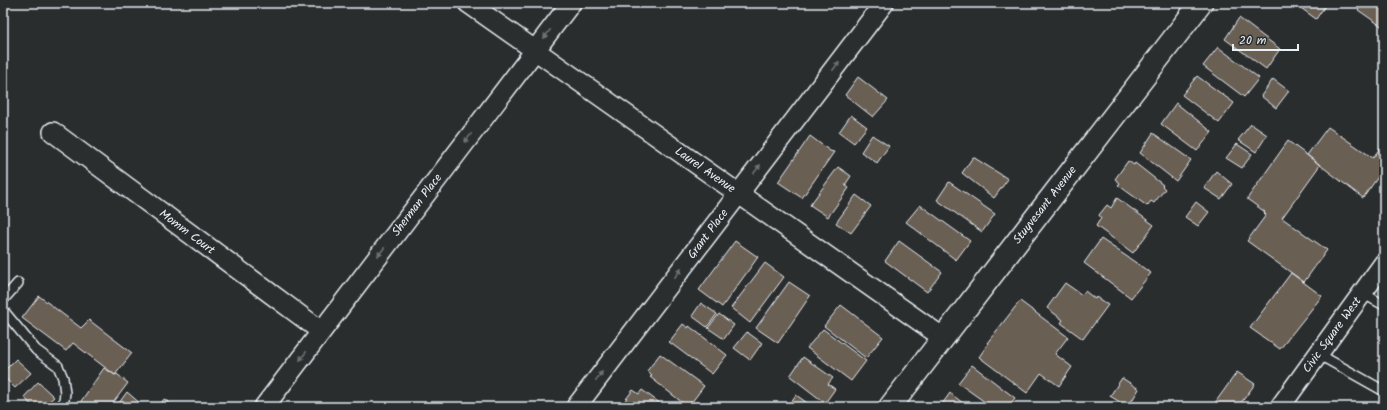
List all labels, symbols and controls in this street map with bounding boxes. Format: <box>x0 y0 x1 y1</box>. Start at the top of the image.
scale bar <box>1233 26 1298 52</box>
one-way arrow <box>543 29 551 39</box>
text: 20 m <box>1239 31 1267 50</box>
one-way arrow <box>832 61 840 72</box>
one-way arrow <box>464 132 473 143</box>
street label: Laurel Avenue <box>671 142 740 198</box>
street label: Stuyvesant Avenue <box>1008 161 1082 248</box>
one-way arrow <box>753 164 761 175</box>
street label: Sherman Place <box>387 169 447 240</box>
street label: Grant Place <box>683 204 734 263</box>
street label: Momm Court <box>155 205 219 260</box>
one-way arrow <box>377 247 386 258</box>
one-way arrow <box>674 267 683 278</box>
street label: Civic Square West <box>1298 293 1366 377</box>
one-way arrow <box>298 350 307 361</box>
one-way arrow <box>595 371 603 381</box>

